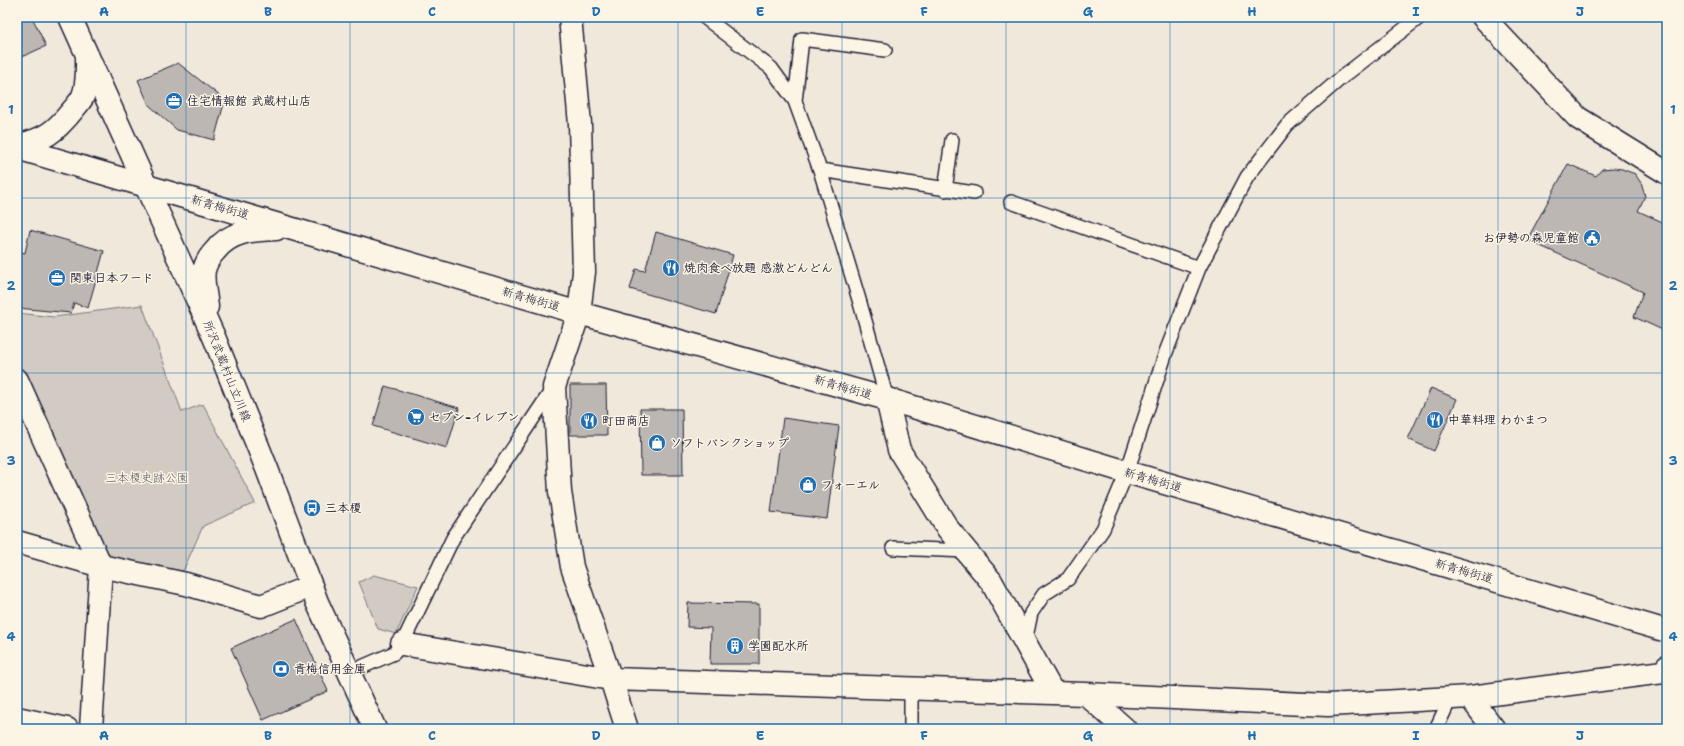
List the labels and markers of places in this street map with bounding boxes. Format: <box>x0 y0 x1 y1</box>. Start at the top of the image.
office icon: 住宅情報館 武蔵村山店 <box>164 91 184 111</box>
place label: 住宅情報館 武蔵村山店 <box>187 93 311 109</box>
public building icon: お伊勢の森児童館 <box>1582 228 1602 248</box>
place label: お伊勢の森児童館 <box>1483 230 1579 246</box>
restaurant icon: 焼肉食べ放題 感激どんどん <box>661 258 681 278</box>
place label: 焼肉食べ放題 感激どんどん <box>684 260 833 276</box>
office icon: 関東日本フード <box>47 268 67 288</box>
place label: 関東日本フード <box>70 270 154 286</box>
supermarket icon: セブン-イレブン <box>406 407 426 427</box>
place label: セブン-イレブン <box>429 409 519 425</box>
restaurant icon: 中華料理 わかまつ <box>1425 410 1445 430</box>
restaurant icon: 町田商店 <box>579 411 599 431</box>
place label: 中華料理 わかまつ <box>1448 412 1548 428</box>
place label: 町田商店 <box>602 413 650 429</box>
shop icon: ソフトバンクショップ <box>647 433 667 453</box>
place label: ソフトバンクショップ <box>670 435 789 451</box>
shop icon: フォーエル <box>798 475 818 495</box>
place label: フォーエル <box>821 477 880 493</box>
bus stop icon: 三本榎 <box>302 498 322 518</box>
place label: 三本榎 <box>325 500 362 516</box>
building icon: 学園配水所 <box>725 636 745 656</box>
place label: 学園配水所 <box>748 638 809 654</box>
bank icon: 青梅信用金庫 <box>271 659 291 679</box>
place label: 青梅信用金庫 <box>294 661 366 677</box>

